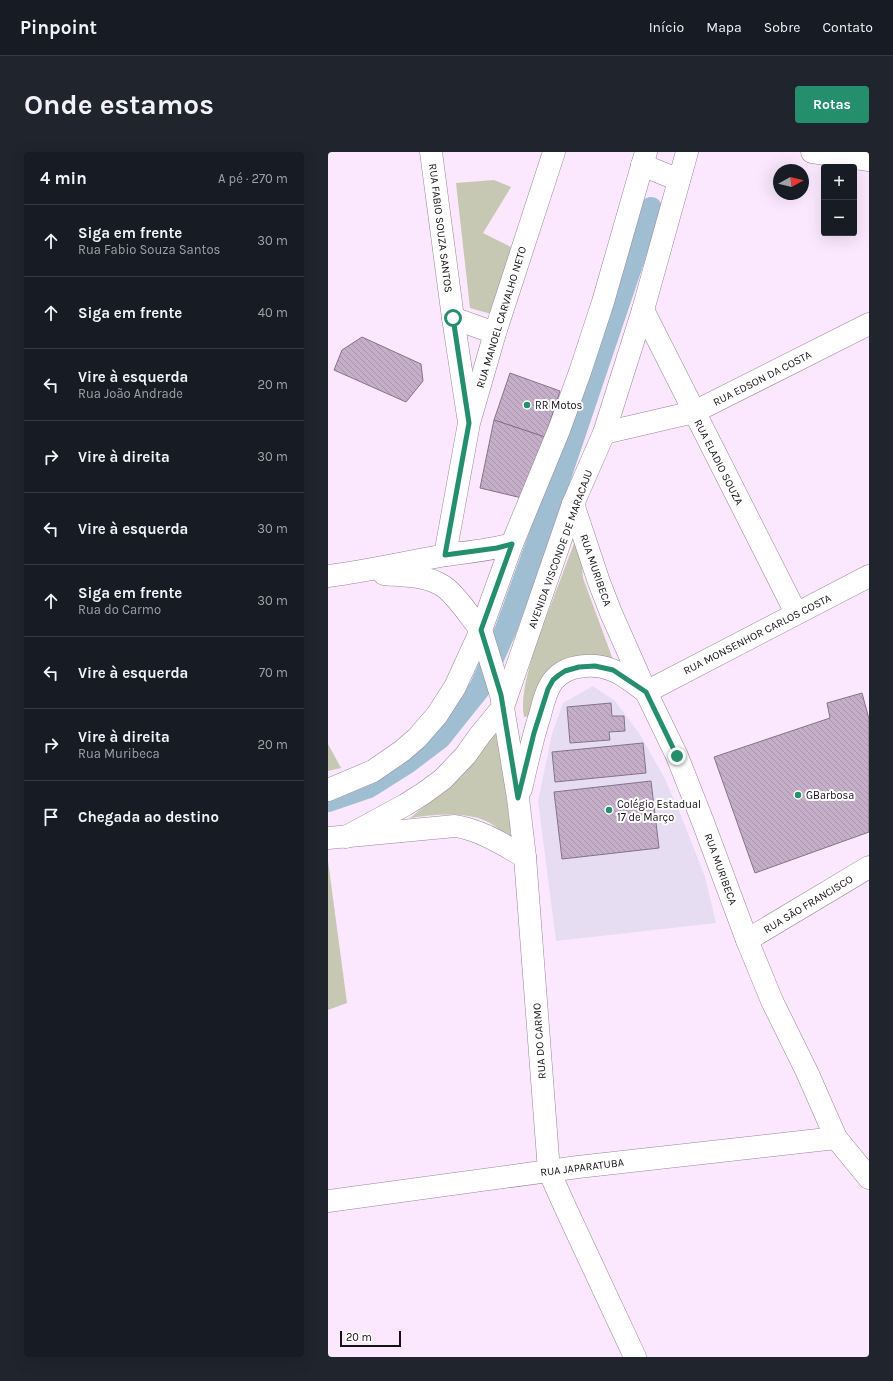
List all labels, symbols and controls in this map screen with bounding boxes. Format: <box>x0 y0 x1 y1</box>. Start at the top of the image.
text: Pinpoint <box>20 17 97 39</box>
text: Início <box>649 19 684 36</box>
text: Mapa <box>706 19 742 36</box>
text: Sobre <box>764 19 800 36</box>
text: Contato <box>822 19 873 36</box>
button: Rotas <box>795 86 869 123</box>
text: Onde estamos <box>24 88 214 121</box>
street label: RUA FABIO SOUZA SANTOS <box>426 163 455 293</box>
north arrow <box>773 164 809 200</box>
map controls <box>821 164 857 236</box>
button: + <box>821 164 857 200</box>
text: 4 min <box>40 168 87 188</box>
text: A pé · 270 m <box>218 171 288 186</box>
button: − <box>821 200 857 236</box>
text: Siga em frente <box>78 224 182 242</box>
icon: ahead <box>40 230 62 252</box>
text: 30 m <box>257 233 288 248</box>
text: Rua Fabio Souza Santos <box>78 242 220 257</box>
street label: RUA MANOEL CARVALHO NETO <box>474 245 529 390</box>
icon: ahead <box>40 302 62 324</box>
text: Siga em frente <box>78 304 182 322</box>
text: 40 m <box>258 305 288 320</box>
route start <box>444 309 462 327</box>
street label: RUA EDSON DA COSTA <box>711 348 814 409</box>
text: Vire à esquerda <box>78 368 188 386</box>
icon: left <box>40 374 62 396</box>
text: 20 m <box>258 377 288 392</box>
text: Rua João Andrade <box>78 386 183 401</box>
place label: RR Motos <box>535 399 583 412</box>
marker: RR Motos <box>522 400 532 410</box>
street label: RUA ELADIO SOUZA <box>691 417 746 508</box>
icon: right <box>40 446 62 468</box>
text: Vire à direita <box>78 448 170 466</box>
text: 30 m <box>257 449 288 464</box>
street label: AVENIDA VISCONDE DE MARACAJU <box>526 468 595 630</box>
icon: left <box>40 518 62 540</box>
text: Vire à esquerda <box>78 520 188 538</box>
text: 30 m <box>257 521 288 536</box>
street label: RUA MURIBECA <box>577 532 614 608</box>
text: Siga em frente <box>78 584 182 602</box>
icon: ahead <box>40 590 62 612</box>
street label: RUA MONSENHOR CARLOS COSTA <box>681 591 834 677</box>
text: 30 m <box>257 593 288 608</box>
text: Rua do Carmo <box>78 602 161 617</box>
icon: left <box>40 662 62 684</box>
text: Vire à esquerda <box>78 664 188 682</box>
text: 70 m <box>259 665 288 680</box>
text: Vire à direita <box>78 728 170 746</box>
icon: right <box>40 734 62 756</box>
text: 20 m <box>258 737 288 752</box>
text: Rua Muribeca <box>78 746 160 761</box>
route end <box>668 747 686 765</box>
place label: GBarbosa <box>806 789 854 802</box>
marker: GBarbosa <box>793 790 803 800</box>
place label: Colégio Estadual 17 de Março <box>617 798 701 824</box>
marker: Colégio Estadual 17 de Março <box>604 805 614 815</box>
icon: arrive <box>40 806 62 828</box>
text: Chegada ao destino <box>78 808 219 826</box>
street label: RUA MURIBECA <box>702 832 740 907</box>
street label: RUA SÃO FRANCISCO <box>761 873 855 936</box>
street label: RUA DO CARMO <box>530 1003 549 1079</box>
street label: RUA JAPARATUBA <box>540 1156 625 1179</box>
scale bar <box>340 1329 401 1348</box>
text: 20 m <box>346 1331 372 1344</box>

